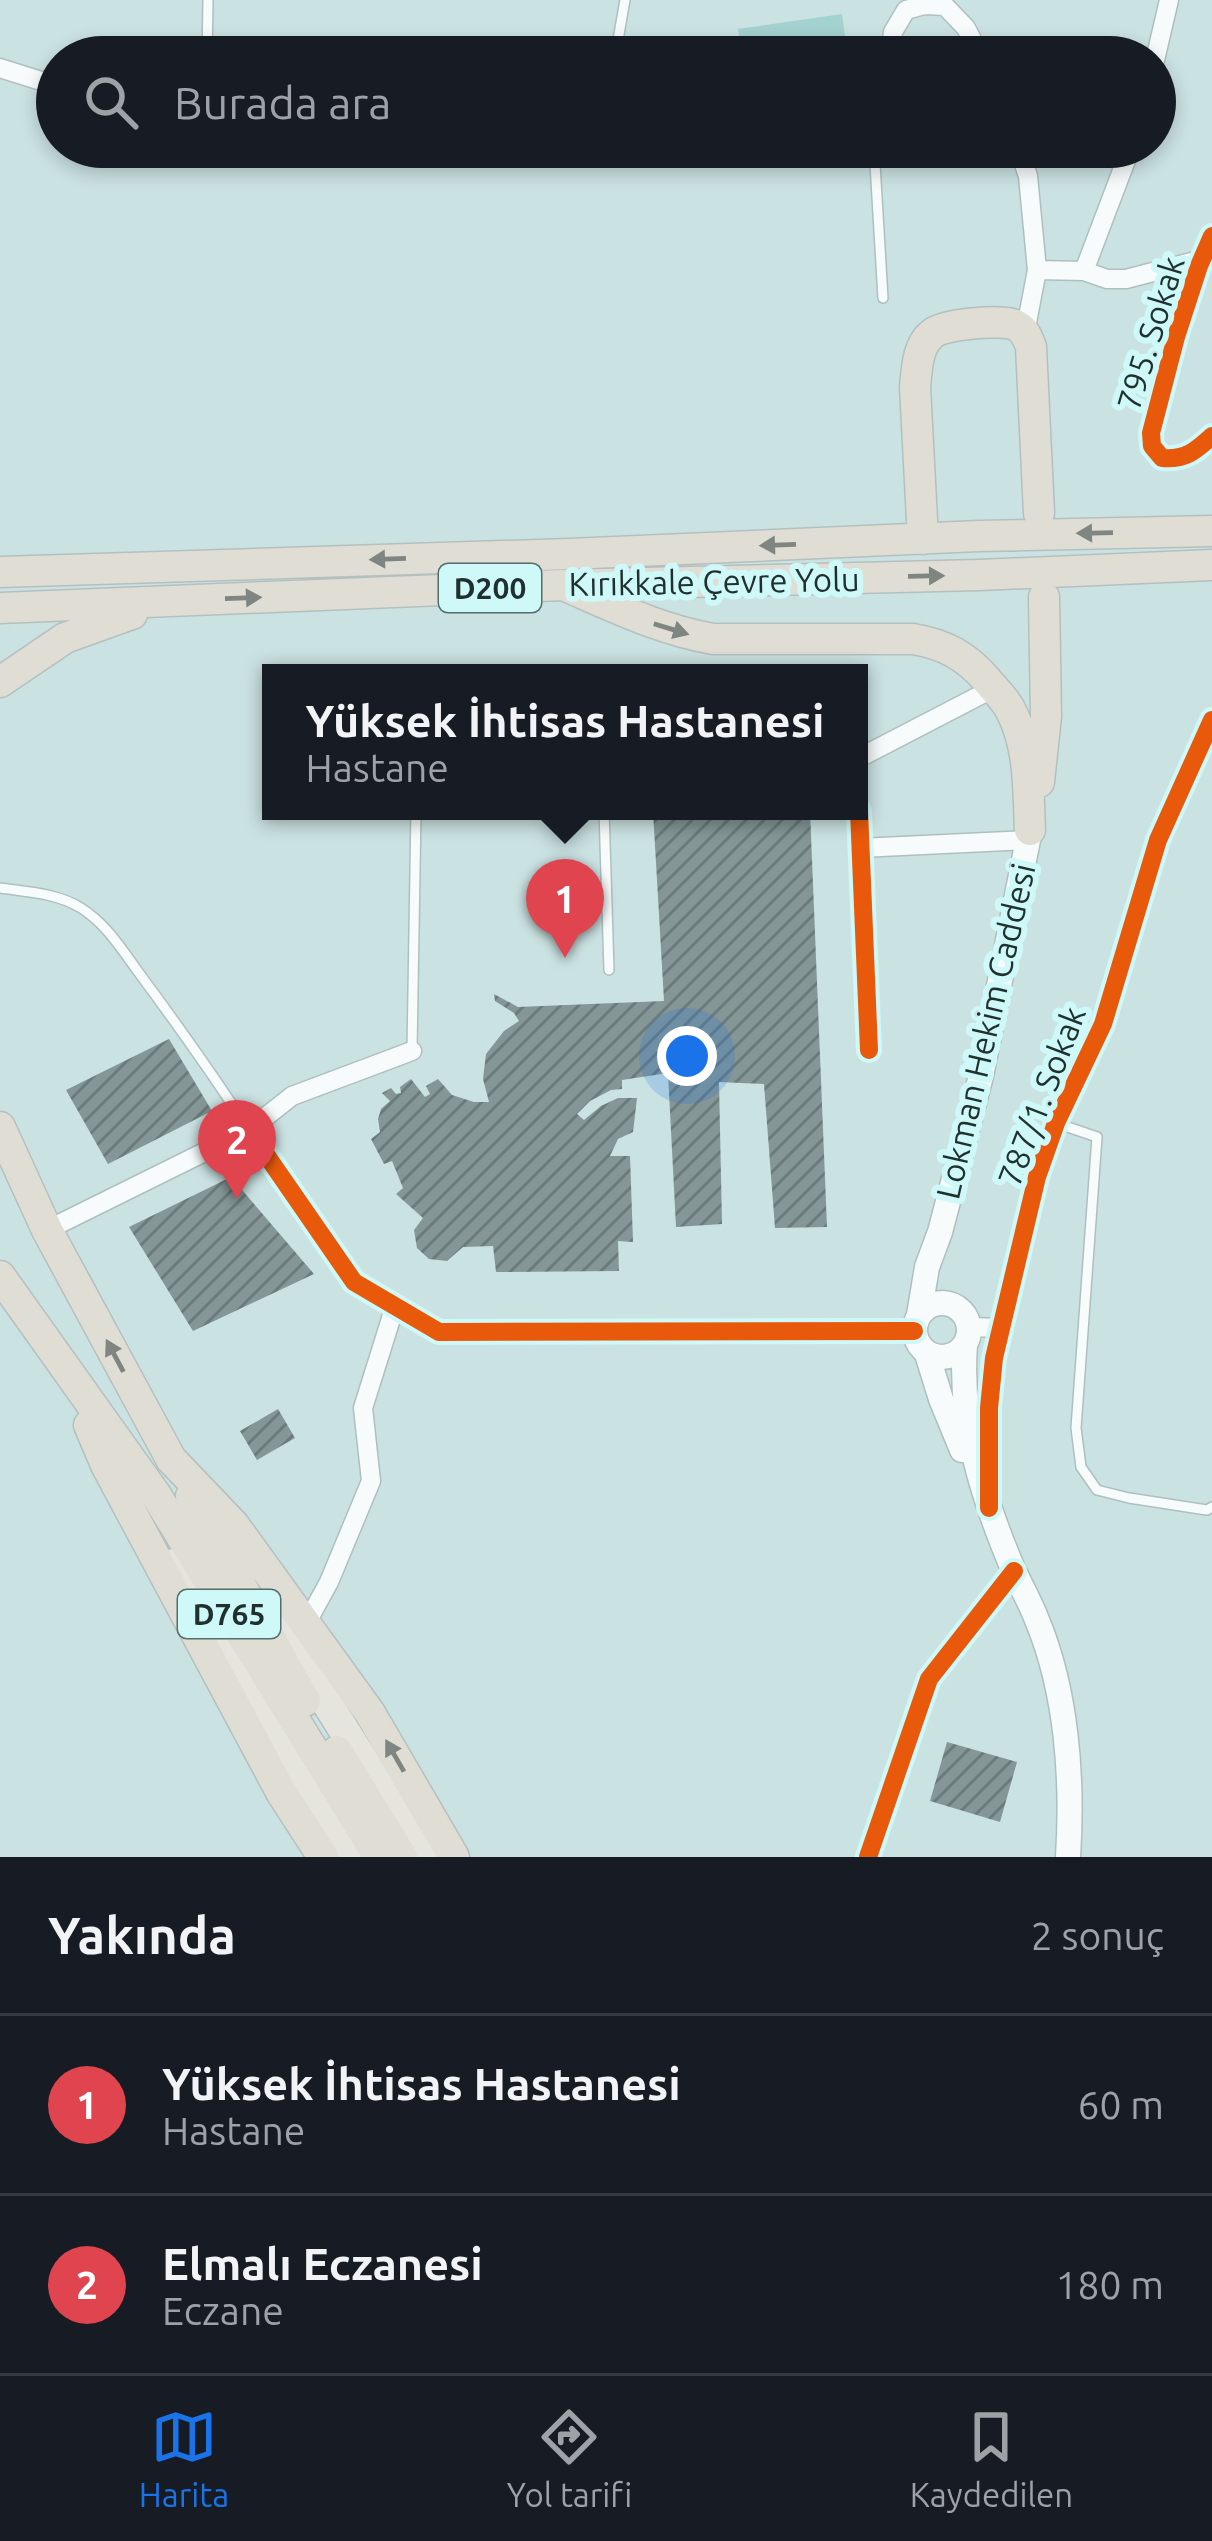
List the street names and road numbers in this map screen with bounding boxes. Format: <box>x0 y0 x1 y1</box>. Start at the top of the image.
street label: 795. Sokak <box>1109 252 1191 414</box>
street label: Kırıkkale Çevre Yolu <box>568 560 860 602</box>
road number: D200 <box>439 564 541 612</box>
street label: Lokman Hekim Caddesi <box>928 860 1042 1202</box>
street label: 787/1. Sokak <box>990 1001 1092 1191</box>
road number: D765 <box>178 1590 280 1638</box>

